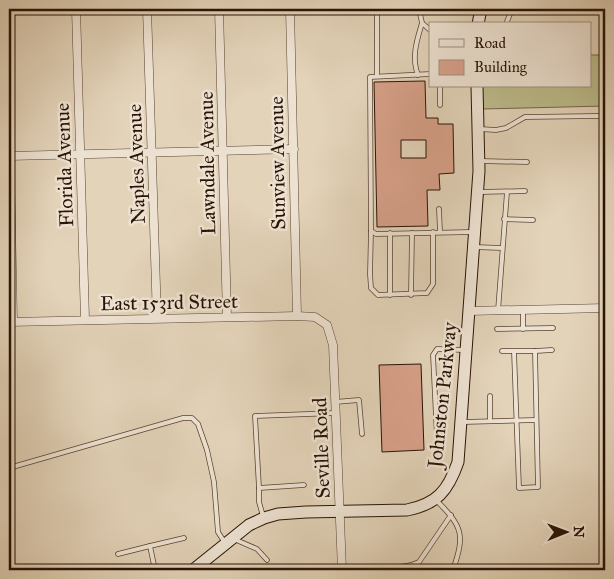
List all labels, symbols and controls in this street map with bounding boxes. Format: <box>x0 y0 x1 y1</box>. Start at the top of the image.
legend <box>429 22 592 88</box>
text: Road <box>474 34 506 52</box>
text: Building <box>474 58 528 76</box>
street label: Lawndale Avenue <box>194 91 220 235</box>
street label: Sunview Avenue <box>264 96 290 230</box>
street label: Florida Avenue <box>50 102 78 228</box>
street label: Naples Avenue <box>122 104 150 224</box>
street label: East 153rd Street <box>100 289 238 315</box>
street label: Johnston Parkway <box>422 320 463 471</box>
street label: Seville Road <box>307 397 335 499</box>
north arrow <box>542 506 592 556</box>
text: N <box>570 526 587 538</box>

